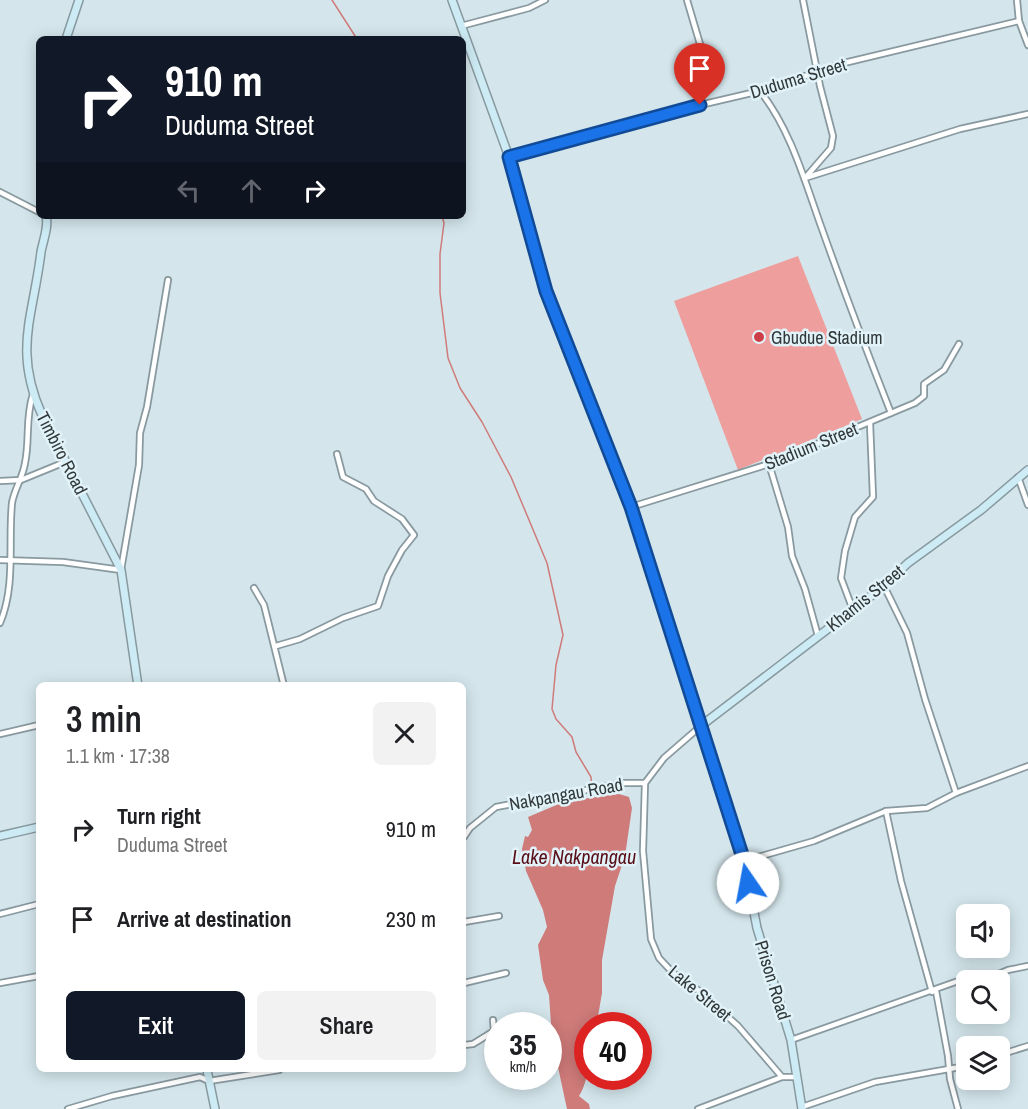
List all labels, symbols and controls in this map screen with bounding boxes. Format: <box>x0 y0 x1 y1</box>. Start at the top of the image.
pin <box>674 43 725 105</box>
icon: arrive <box>683 52 716 85</box>
street label: Duduma Street <box>747 52 849 104</box>
text: 910 m <box>165 53 263 109</box>
icon: right <box>66 60 144 138</box>
text: Duduma Street <box>165 107 314 143</box>
icon: left <box>172 174 205 207</box>
icon: ahead <box>235 174 268 207</box>
icon: right <box>298 174 331 207</box>
place label: Gbudue Stadium <box>771 325 883 350</box>
marker: Gbudue Stadium <box>752 330 766 344</box>
street label: Timbiro Road <box>30 407 94 499</box>
street label: Stadium Street <box>761 416 861 476</box>
street label: Khamis Street <box>821 559 909 637</box>
text: 3 min <box>66 695 142 743</box>
button: close <box>373 702 436 765</box>
text: 1.1 km · 17:38 <box>66 742 170 769</box>
street label: Nakpangau Road <box>507 772 625 816</box>
text: Turn right <box>117 801 201 831</box>
icon: right <box>66 813 99 846</box>
text: 910 m <box>386 814 436 844</box>
text: Duduma Street <box>117 831 227 858</box>
water label: Lake Nakpangau <box>512 843 636 870</box>
position arrow <box>716 851 780 915</box>
icon: arrive <box>66 903 99 936</box>
text: Arrive at destination <box>117 904 291 934</box>
text: 230 m <box>386 904 436 934</box>
map controls <box>956 904 1010 1090</box>
button: sound <box>956 904 1010 958</box>
street label: Prison Road <box>749 937 797 1023</box>
street label: Lake Street <box>663 959 737 1027</box>
button: search <box>956 970 1010 1024</box>
button: Exit <box>66 991 245 1060</box>
button: Share <box>257 991 436 1060</box>
speed limit sign: 40 <box>574 1012 652 1090</box>
text: 35 <box>509 1024 537 1064</box>
button: layers <box>956 1036 1010 1090</box>
text: km/h <box>510 1056 536 1077</box>

